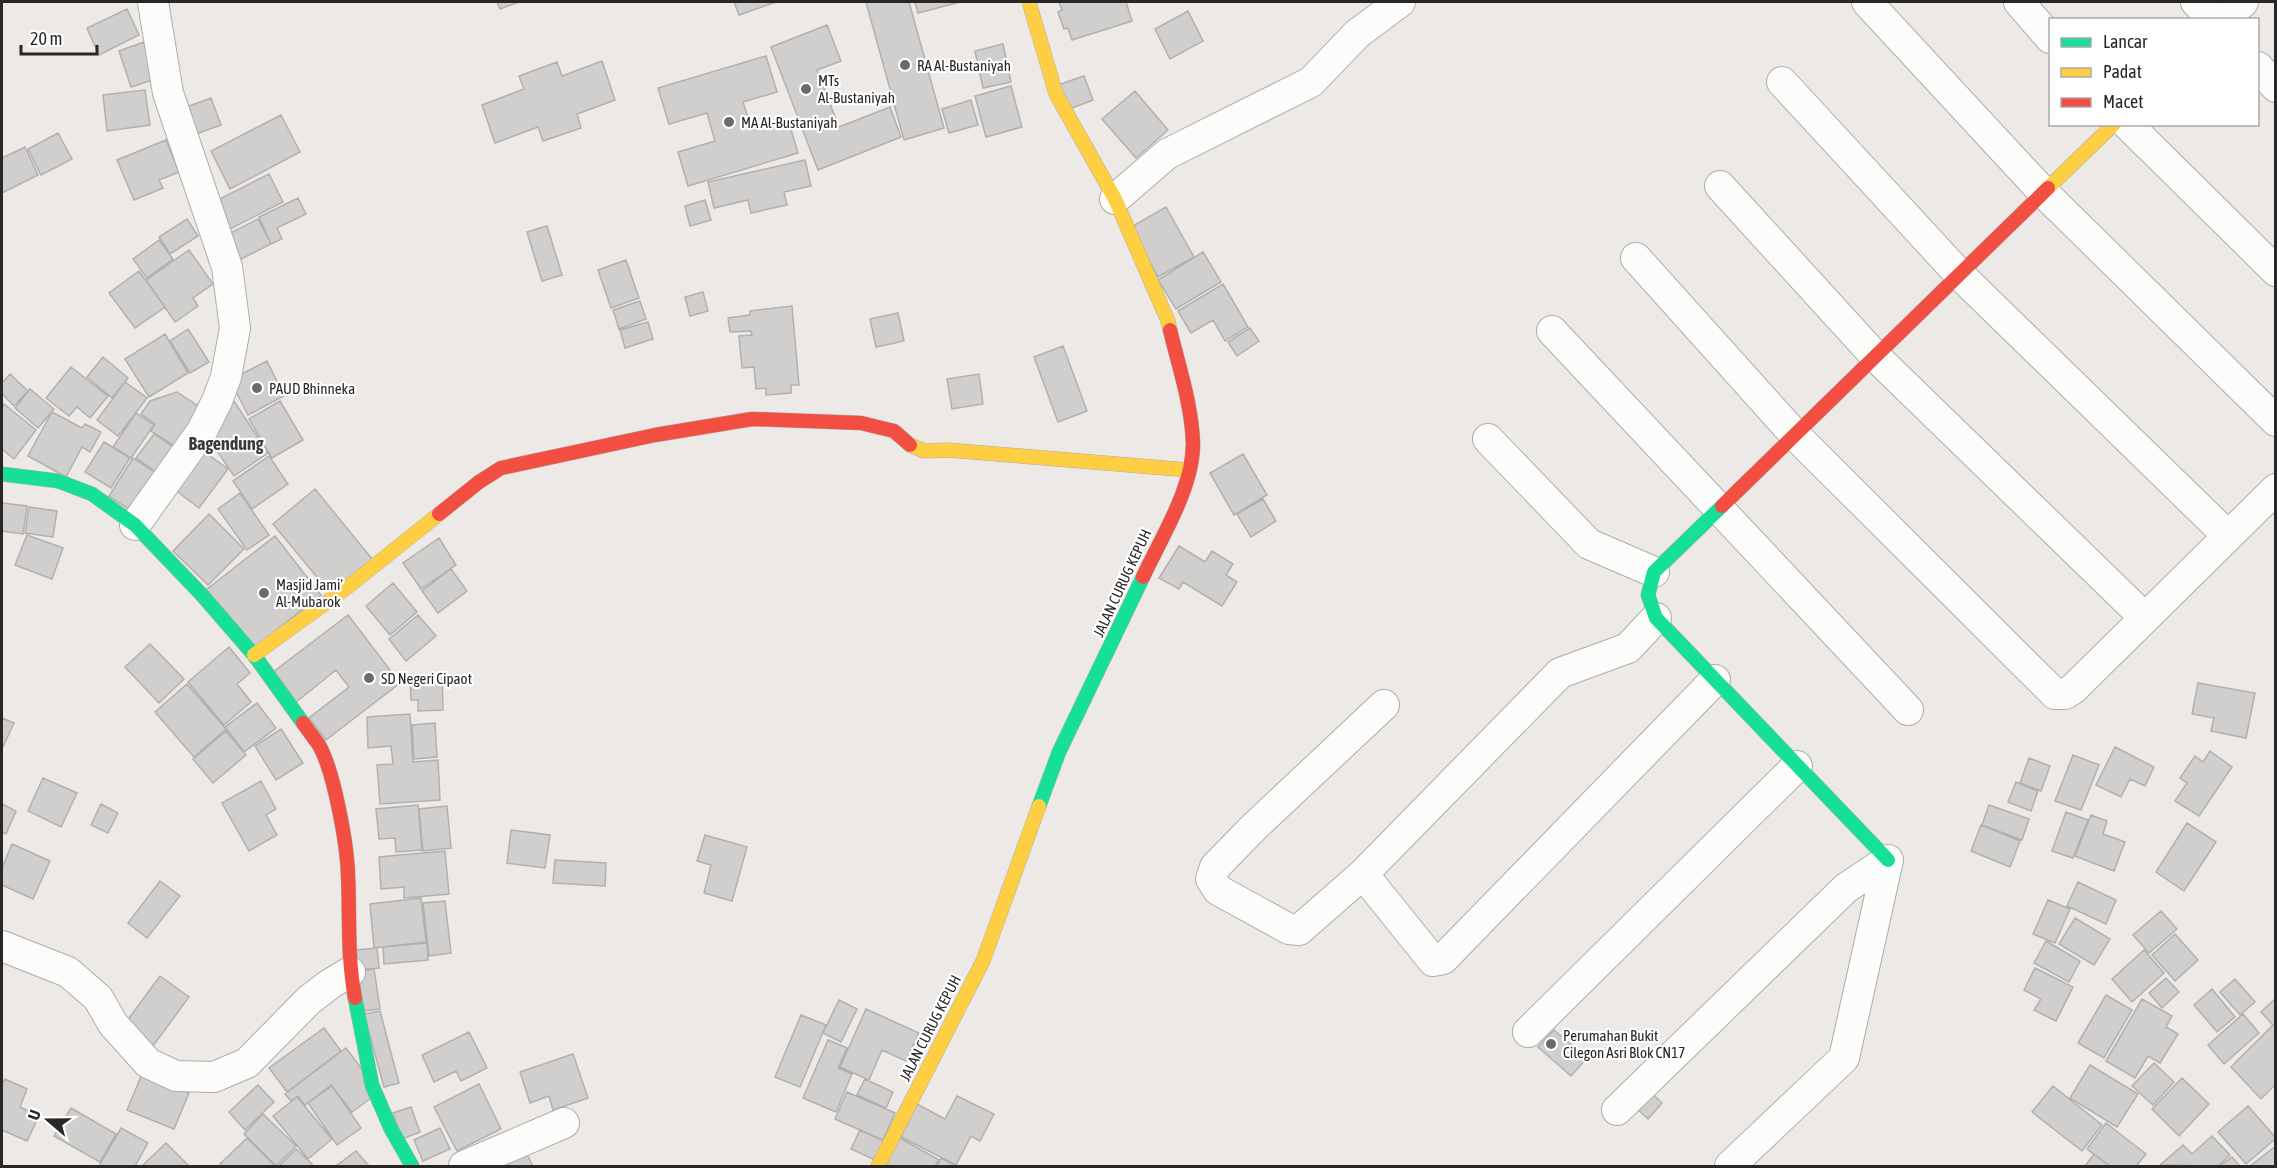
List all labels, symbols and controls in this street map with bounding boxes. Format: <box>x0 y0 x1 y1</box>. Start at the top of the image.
scale bar <box>21 18 98 56</box>
legend <box>2049 18 2259 126</box>
text: 20 m <box>30 28 62 49</box>
text: Lancar <box>2103 31 2148 52</box>
place label: RA Al-Bustaniyah <box>917 57 1011 74</box>
marker: RA Al-Bustaniyah <box>898 58 912 72</box>
text: Padat <box>2103 61 2142 82</box>
place label: MTs Al-Bustaniyah <box>818 72 895 106</box>
marker: MTs Al-Bustaniyah <box>799 82 813 96</box>
text: Macet <box>2103 91 2143 112</box>
place label: MA Al-Bustaniyah <box>741 114 837 131</box>
marker: MA Al-Bustaniyah <box>722 115 736 129</box>
place label: PAUD Bhinneka <box>269 380 355 397</box>
marker: PAUD Bhinneka <box>250 381 264 395</box>
district label: Bagendung <box>189 433 264 454</box>
street label: JALAN CURUG KEPUH <box>1090 526 1154 640</box>
place label: Masjid Jami' Al-Mubarok <box>276 576 343 610</box>
marker: Masjid Jami' Al-Mubarok <box>257 586 271 600</box>
place label: SD Negeri Cipaot <box>381 670 472 687</box>
marker: SD Negeri Cipaot <box>362 671 376 685</box>
street label: JALAN CURUG KEPUH <box>896 972 964 1084</box>
place label: Perumahan Bukit Cilegon Asri Blok CN17 <box>1563 1027 1685 1061</box>
marker: Perumahan Bukit Cilegon Asri Blok CN17 <box>1544 1037 1558 1051</box>
north arrow <box>18 1090 78 1150</box>
text: U <box>24 1107 44 1122</box>

